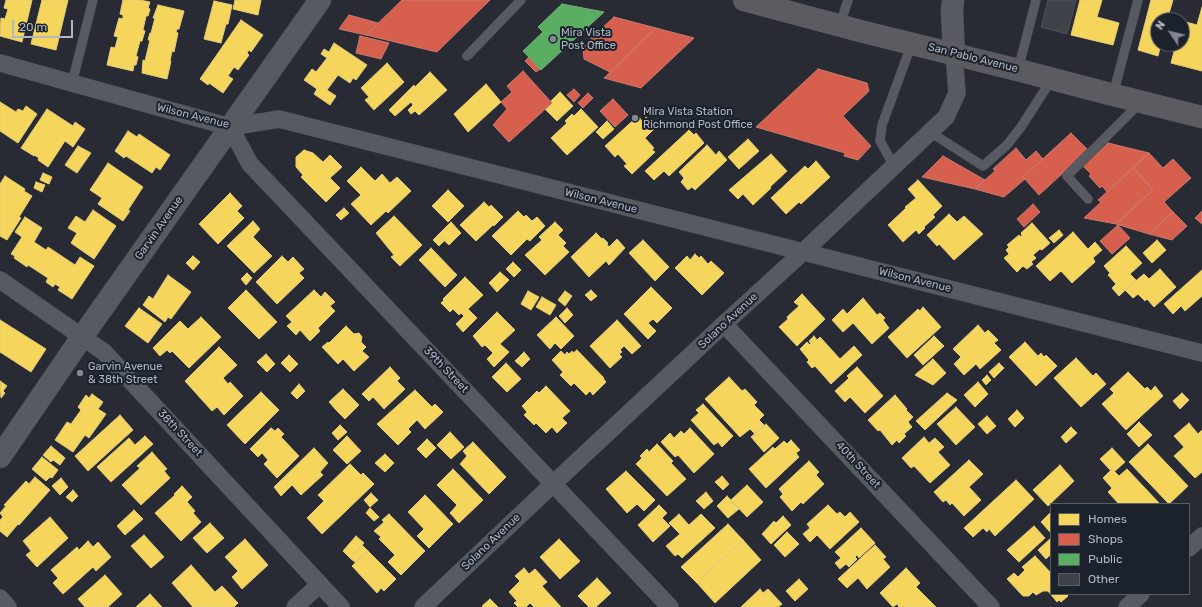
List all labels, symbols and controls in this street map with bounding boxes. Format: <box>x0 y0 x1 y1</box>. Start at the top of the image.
scale bar <box>14 12 75 38</box>
north arrow <box>1150 12 1190 52</box>
text: N <box>1153 18 1168 32</box>
text: 20 m <box>19 20 47 34</box>
place label: Mira Vista Post Office <box>561 26 616 52</box>
marker: Mira Vista Post Office <box>548 34 558 44</box>
street label: San Pablo Avenue <box>927 40 1019 76</box>
street label: Wilson Avenue <box>156 101 230 131</box>
place label: Mira Vista Station Richmond Post Office <box>643 105 753 131</box>
marker: Mira Vista Station Richmond Post Office <box>630 113 640 123</box>
street label: Wilson Avenue <box>564 186 638 216</box>
street label: Garvin Avenue <box>132 194 186 262</box>
street label: Wilson Avenue <box>878 265 952 295</box>
street label: Solano Avenue <box>696 290 760 352</box>
street label: 39th Street <box>421 344 471 396</box>
place label: Garvin Avenue & 38th Street <box>88 360 162 386</box>
marker: Garvin Avenue & 38th Street <box>75 368 85 378</box>
street label: 38th Street <box>155 407 205 459</box>
street label: 40th Street <box>833 439 883 491</box>
legend <box>1050 503 1190 595</box>
street label: Solano Avenue <box>459 511 523 573</box>
text: Homes <box>1088 512 1127 526</box>
text: Shops <box>1088 532 1123 546</box>
text: Public <box>1088 552 1123 566</box>
text: Other <box>1088 572 1119 586</box>

